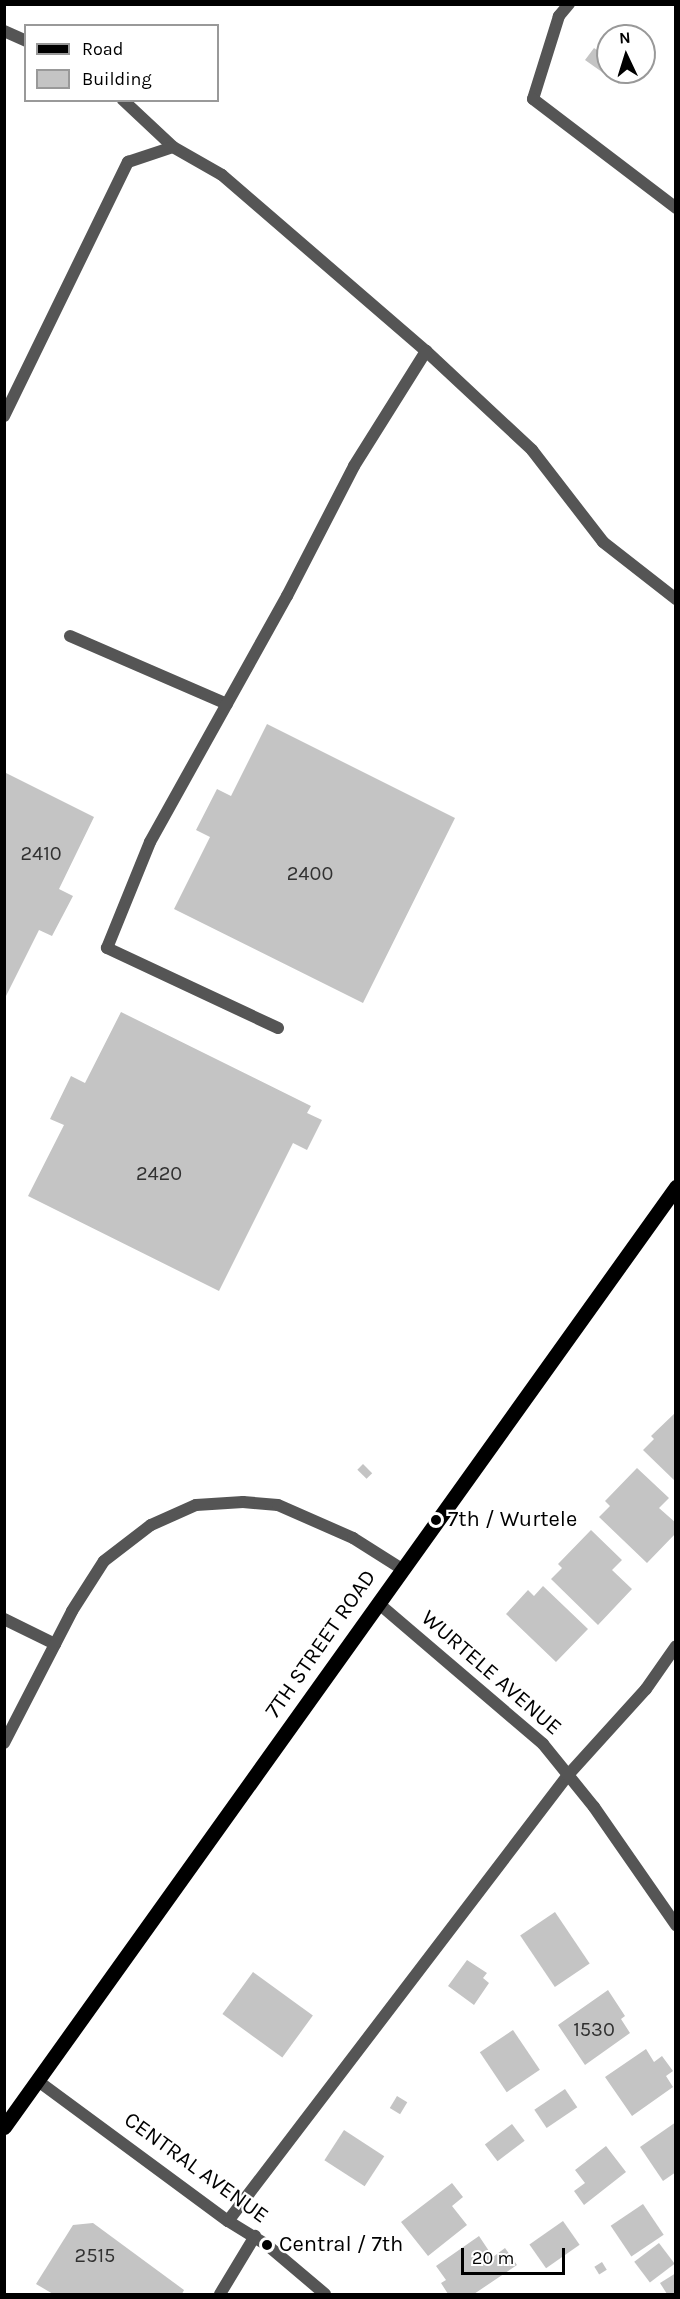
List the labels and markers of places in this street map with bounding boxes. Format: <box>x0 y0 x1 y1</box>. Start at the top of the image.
place label: 7th / Wurtele <box>448 1507 577 1533</box>
marker: 7th / Wurtele <box>429 1513 443 1527</box>
place label: Central / 7th <box>279 2232 403 2258</box>
marker: Central / 7th <box>260 2238 274 2252</box>

